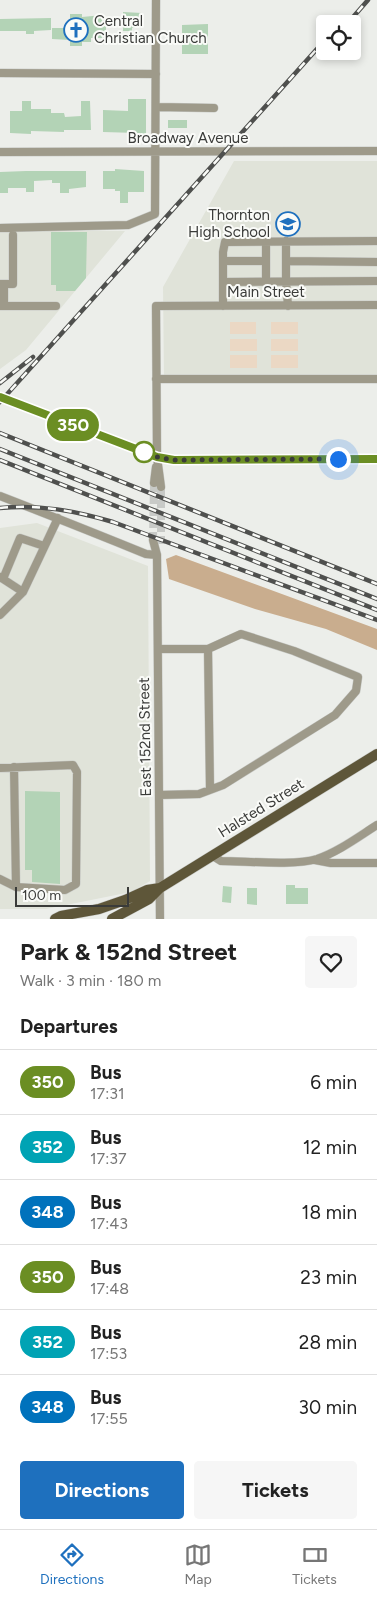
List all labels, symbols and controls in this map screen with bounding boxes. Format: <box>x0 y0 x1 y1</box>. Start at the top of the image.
place label: Central Christian Church <box>94 12 207 47</box>
map controls <box>316 15 361 60</box>
button: locate <box>316 15 361 60</box>
church icon: Central Christian Church <box>63 17 89 43</box>
street label: Broadway Avenue <box>128 129 248 147</box>
place label: Thornton High School <box>188 206 270 241</box>
school or university icon: Thornton High School <box>275 211 301 237</box>
street label: Main Street <box>227 283 305 301</box>
line badge: 350 <box>44 409 102 441</box>
text: 350 <box>57 414 89 436</box>
unlabelled marker <box>133 441 155 463</box>
your location <box>326 447 351 472</box>
street label: East 152nd Street <box>135 677 155 797</box>
street label: Halsted Street <box>215 774 307 841</box>
scale bar <box>15 884 129 907</box>
text: 100 m <box>22 887 61 904</box>
button: heart <box>305 936 357 988</box>
text: Park & 152nd Street <box>20 937 237 966</box>
text: Walk · 3 min · 180 m <box>20 971 161 990</box>
text: Departures <box>20 1015 118 1038</box>
text: Bus <box>90 1061 121 1084</box>
text: 350 <box>31 1071 64 1093</box>
text: 6 min <box>310 1071 357 1094</box>
text: 17:31 <box>90 1084 125 1103</box>
text: Bus <box>90 1126 121 1149</box>
text: 352 <box>32 1136 63 1158</box>
text: 12 min <box>303 1136 357 1159</box>
text: 17:37 <box>90 1149 127 1168</box>
text: Bus <box>90 1191 121 1214</box>
text: 348 <box>31 1201 64 1223</box>
text: 18 min <box>302 1201 357 1224</box>
text: 17:43 <box>90 1214 128 1233</box>
text: Bus <box>90 1256 121 1279</box>
text: 350 <box>31 1266 64 1288</box>
text: 23 min <box>300 1266 357 1289</box>
text: 17:48 <box>90 1279 129 1298</box>
text: Bus <box>90 1321 121 1344</box>
text: 352 <box>32 1331 63 1353</box>
text: 28 min <box>299 1331 357 1354</box>
text: 17:53 <box>90 1344 127 1363</box>
text: Bus <box>90 1386 121 1409</box>
text: 348 <box>31 1396 64 1418</box>
text: 30 min <box>299 1396 357 1419</box>
text: 17:55 <box>90 1409 128 1428</box>
button: Directions <box>20 1461 184 1519</box>
button: Tickets <box>194 1461 357 1519</box>
tab: Directions <box>40 1541 104 1588</box>
tab: Map <box>184 1541 212 1588</box>
tab: Tickets <box>292 1541 337 1588</box>

